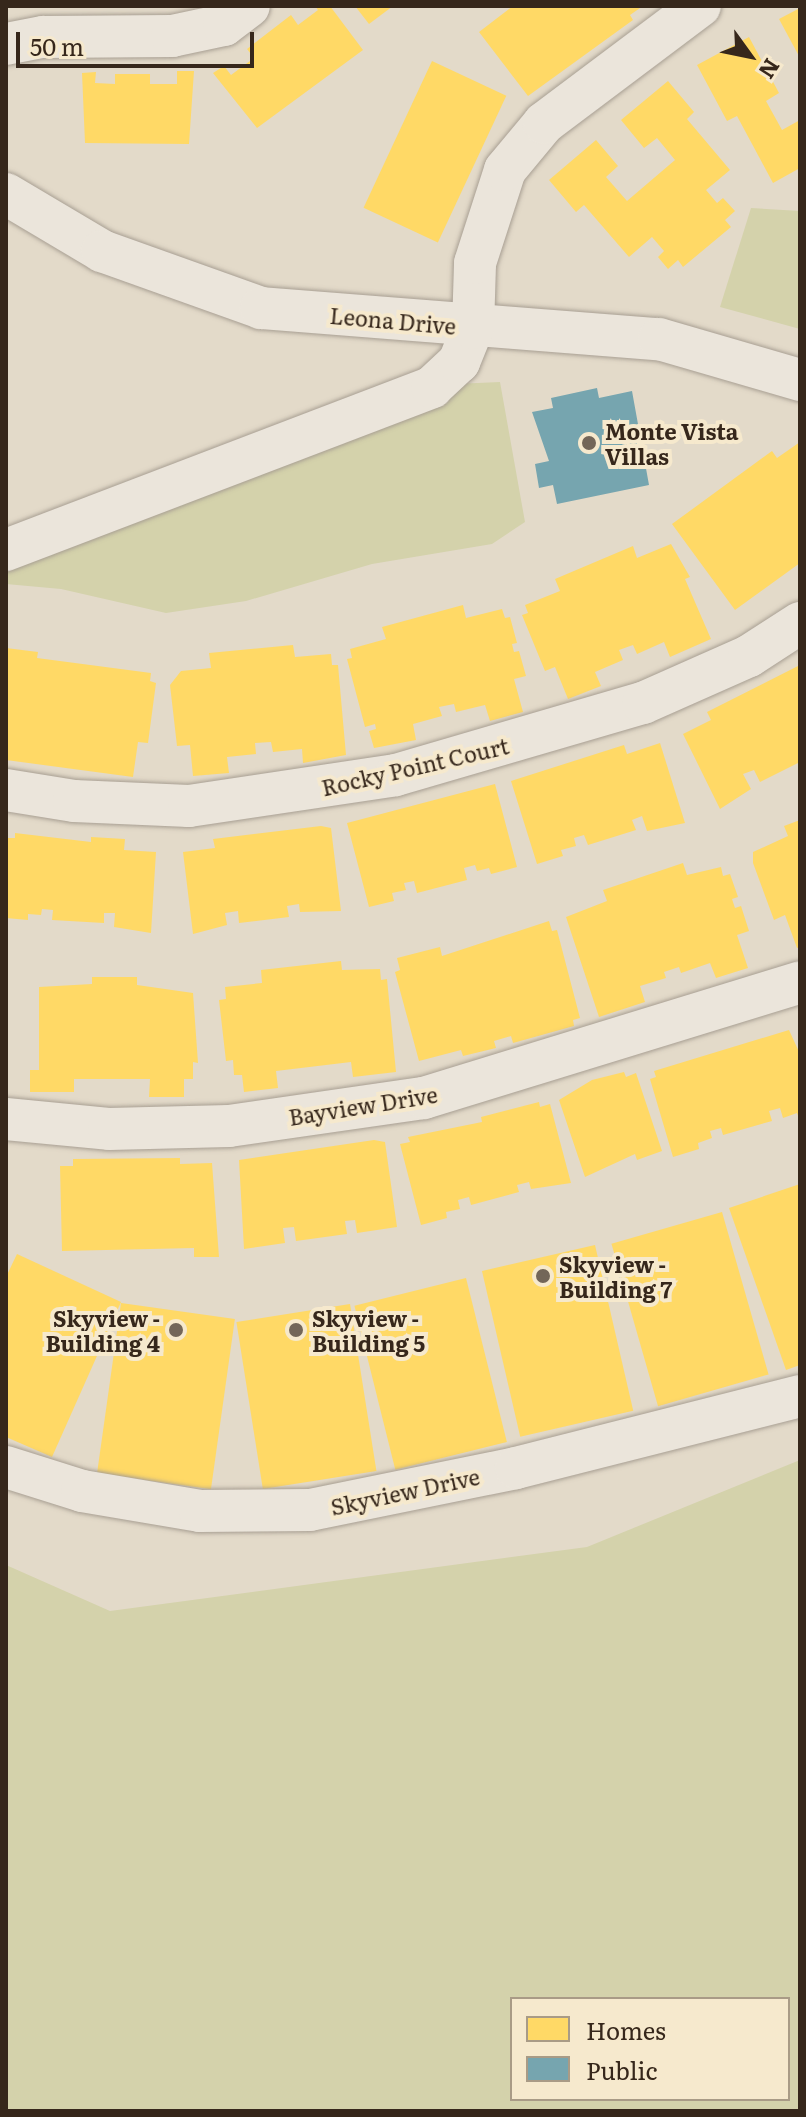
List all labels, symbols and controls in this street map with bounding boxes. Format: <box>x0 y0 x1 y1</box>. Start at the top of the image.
scale bar <box>20 16 258 66</box>
north arrow <box>710 16 790 96</box>
text: 50 m <box>30 28 84 63</box>
text: N <box>752 53 789 86</box>
street label: Leona Drive <box>329 301 457 339</box>
place label: Monte Vista Villas <box>605 417 739 468</box>
marker: Monte Vista Villas <box>580 434 598 452</box>
street label: Rocky Point Court <box>319 732 511 800</box>
street label: Bayview Drive <box>287 1080 439 1130</box>
place label: Skyview - Building 7 <box>559 1250 672 1302</box>
marker: Skyview - Building 7 <box>534 1267 552 1285</box>
place label: Skyview - Building 4 <box>45 1304 160 1356</box>
place label: Skyview - Building 5 <box>312 1304 425 1356</box>
marker: Skyview - Building 4 <box>167 1321 185 1339</box>
marker: Skyview - Building 5 <box>287 1321 305 1339</box>
street label: Skyview Drive <box>328 1462 482 1520</box>
legend <box>510 1997 790 2101</box>
text: Homes <box>586 2012 666 2047</box>
text: Public <box>586 2052 657 2087</box>

